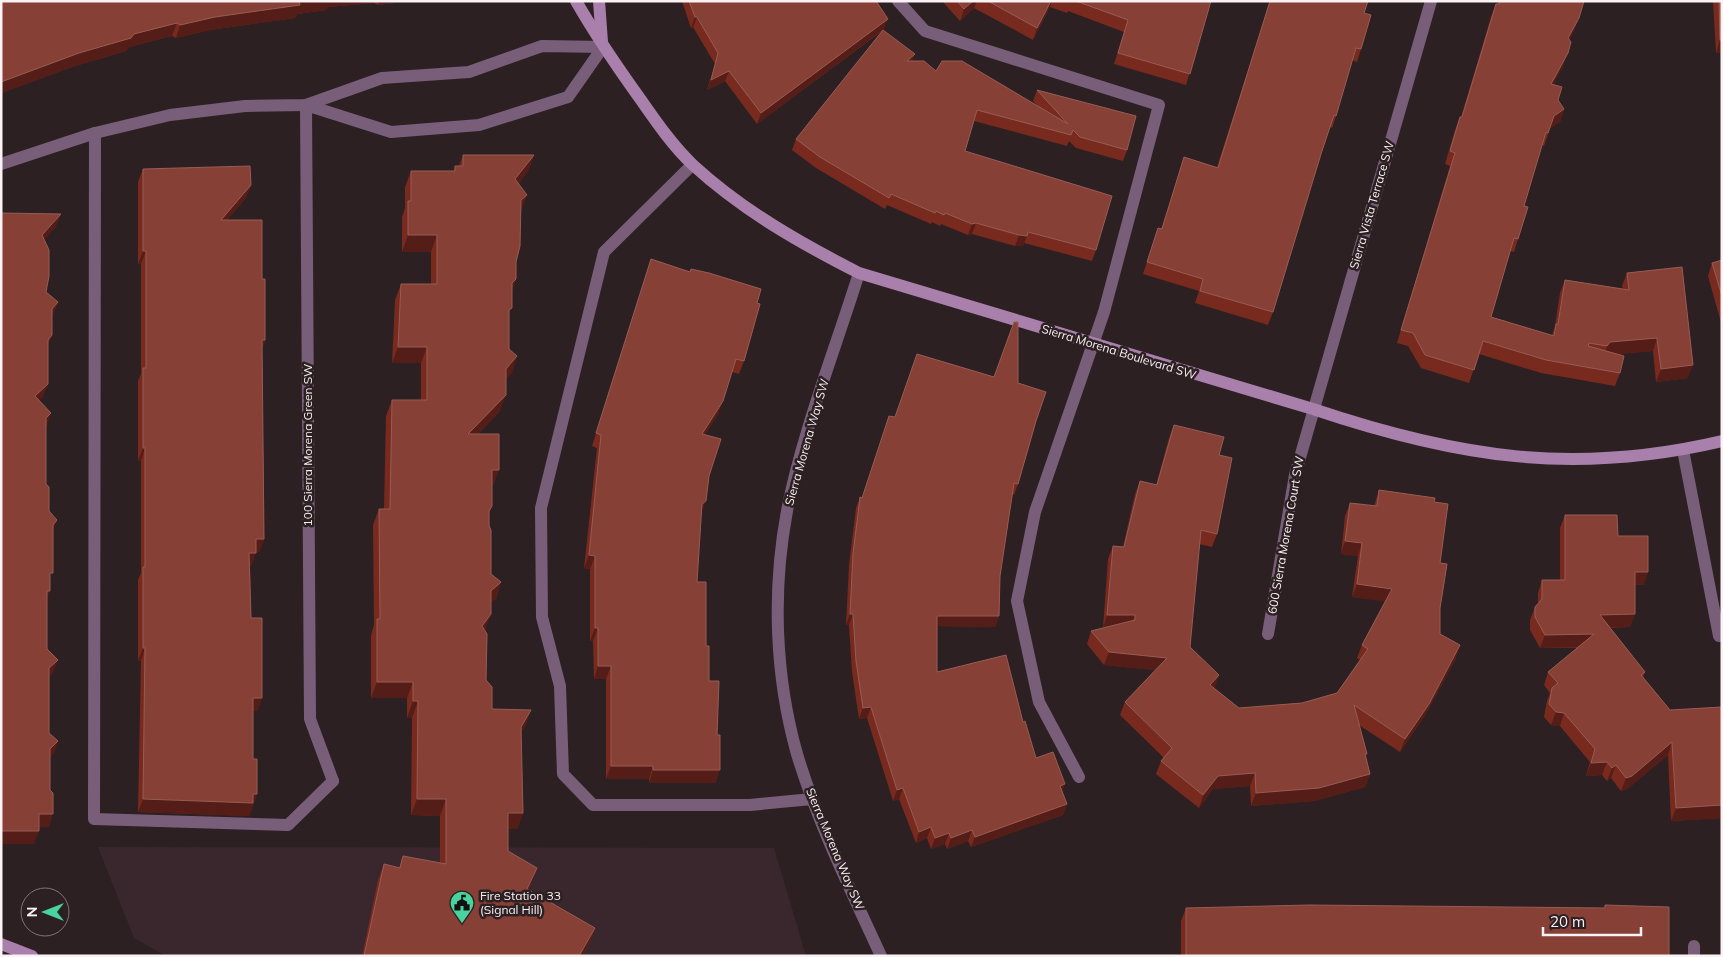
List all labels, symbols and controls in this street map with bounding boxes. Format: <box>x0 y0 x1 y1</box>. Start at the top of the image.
street label: Sierra Vista Terrace SW <box>1346 139 1397 271</box>
street label: Sierra Morena Boulevard SW <box>1040 321 1198 382</box>
street label: 100 Sierra Morena Green SW <box>300 364 315 526</box>
street label: Sierra Morena Way SW <box>781 377 832 507</box>
street label: 600 Sierra Morena Court SW <box>1264 455 1307 615</box>
street label: Sierra Morena Way SW <box>803 786 868 912</box>
north arrow <box>20 887 70 937</box>
place label: Fire Station 33 (Signal Hill) <box>480 888 561 917</box>
public building icon: Fire Station 33 (Signal Hill) <box>449 890 475 924</box>
scale bar <box>1543 904 1640 936</box>
text: N <box>23 907 41 917</box>
text: 20 m <box>1550 912 1585 931</box>

